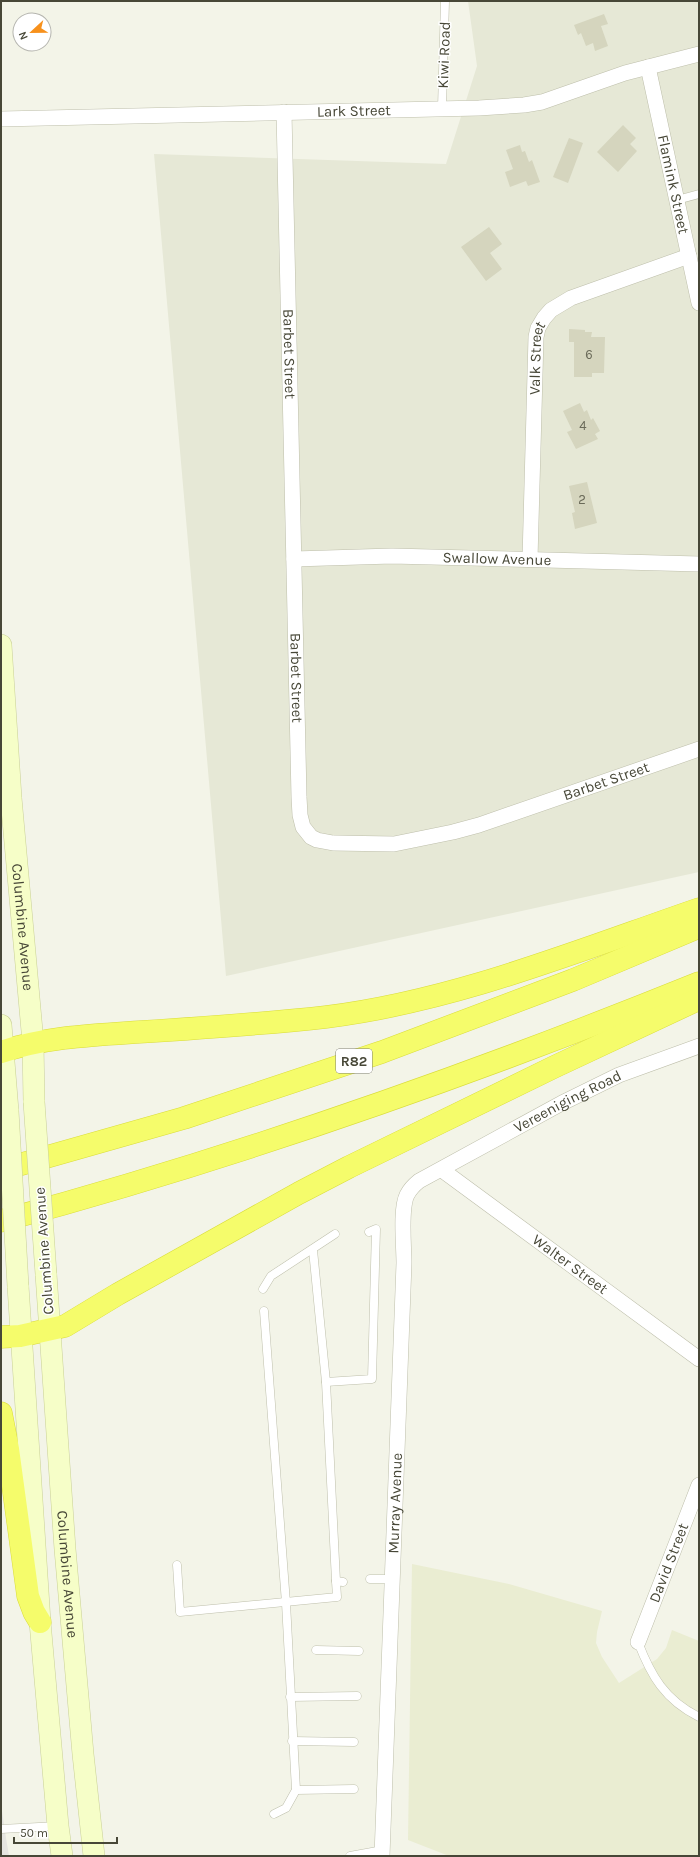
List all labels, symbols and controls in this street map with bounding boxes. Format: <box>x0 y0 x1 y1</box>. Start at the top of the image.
north arrow <box>12 12 52 52</box>
street label: Kiwi Road <box>434 21 454 89</box>
text: N <box>16 29 31 42</box>
street label: Lark Street <box>317 101 391 121</box>
street label: Flamink Street <box>654 133 693 236</box>
street label: Barbet Street <box>279 309 299 400</box>
street label: Valk Street <box>525 317 549 395</box>
house number: 6 <box>585 347 593 362</box>
house number: 4 <box>579 418 587 433</box>
house number: 2 <box>578 492 586 507</box>
street label: Swallow Avenue <box>442 548 551 569</box>
street label: Barbet Street <box>286 633 306 723</box>
street label: Barbet Street <box>561 758 652 804</box>
street label: Columbine Avenue <box>8 863 37 992</box>
road number: R82 <box>336 1049 372 1073</box>
street label: Vereeniging Road <box>511 1066 624 1137</box>
street label: Columbine Avenue <box>31 1187 57 1315</box>
street label: Walter Street <box>529 1231 612 1298</box>
street label: Murray Avenue <box>384 1452 406 1554</box>
street label: Columbine Avenue <box>53 1510 82 1639</box>
street label: David Street <box>645 1520 692 1605</box>
scale bar <box>14 1819 117 1845</box>
text: 50 m <box>20 1826 48 1840</box>

